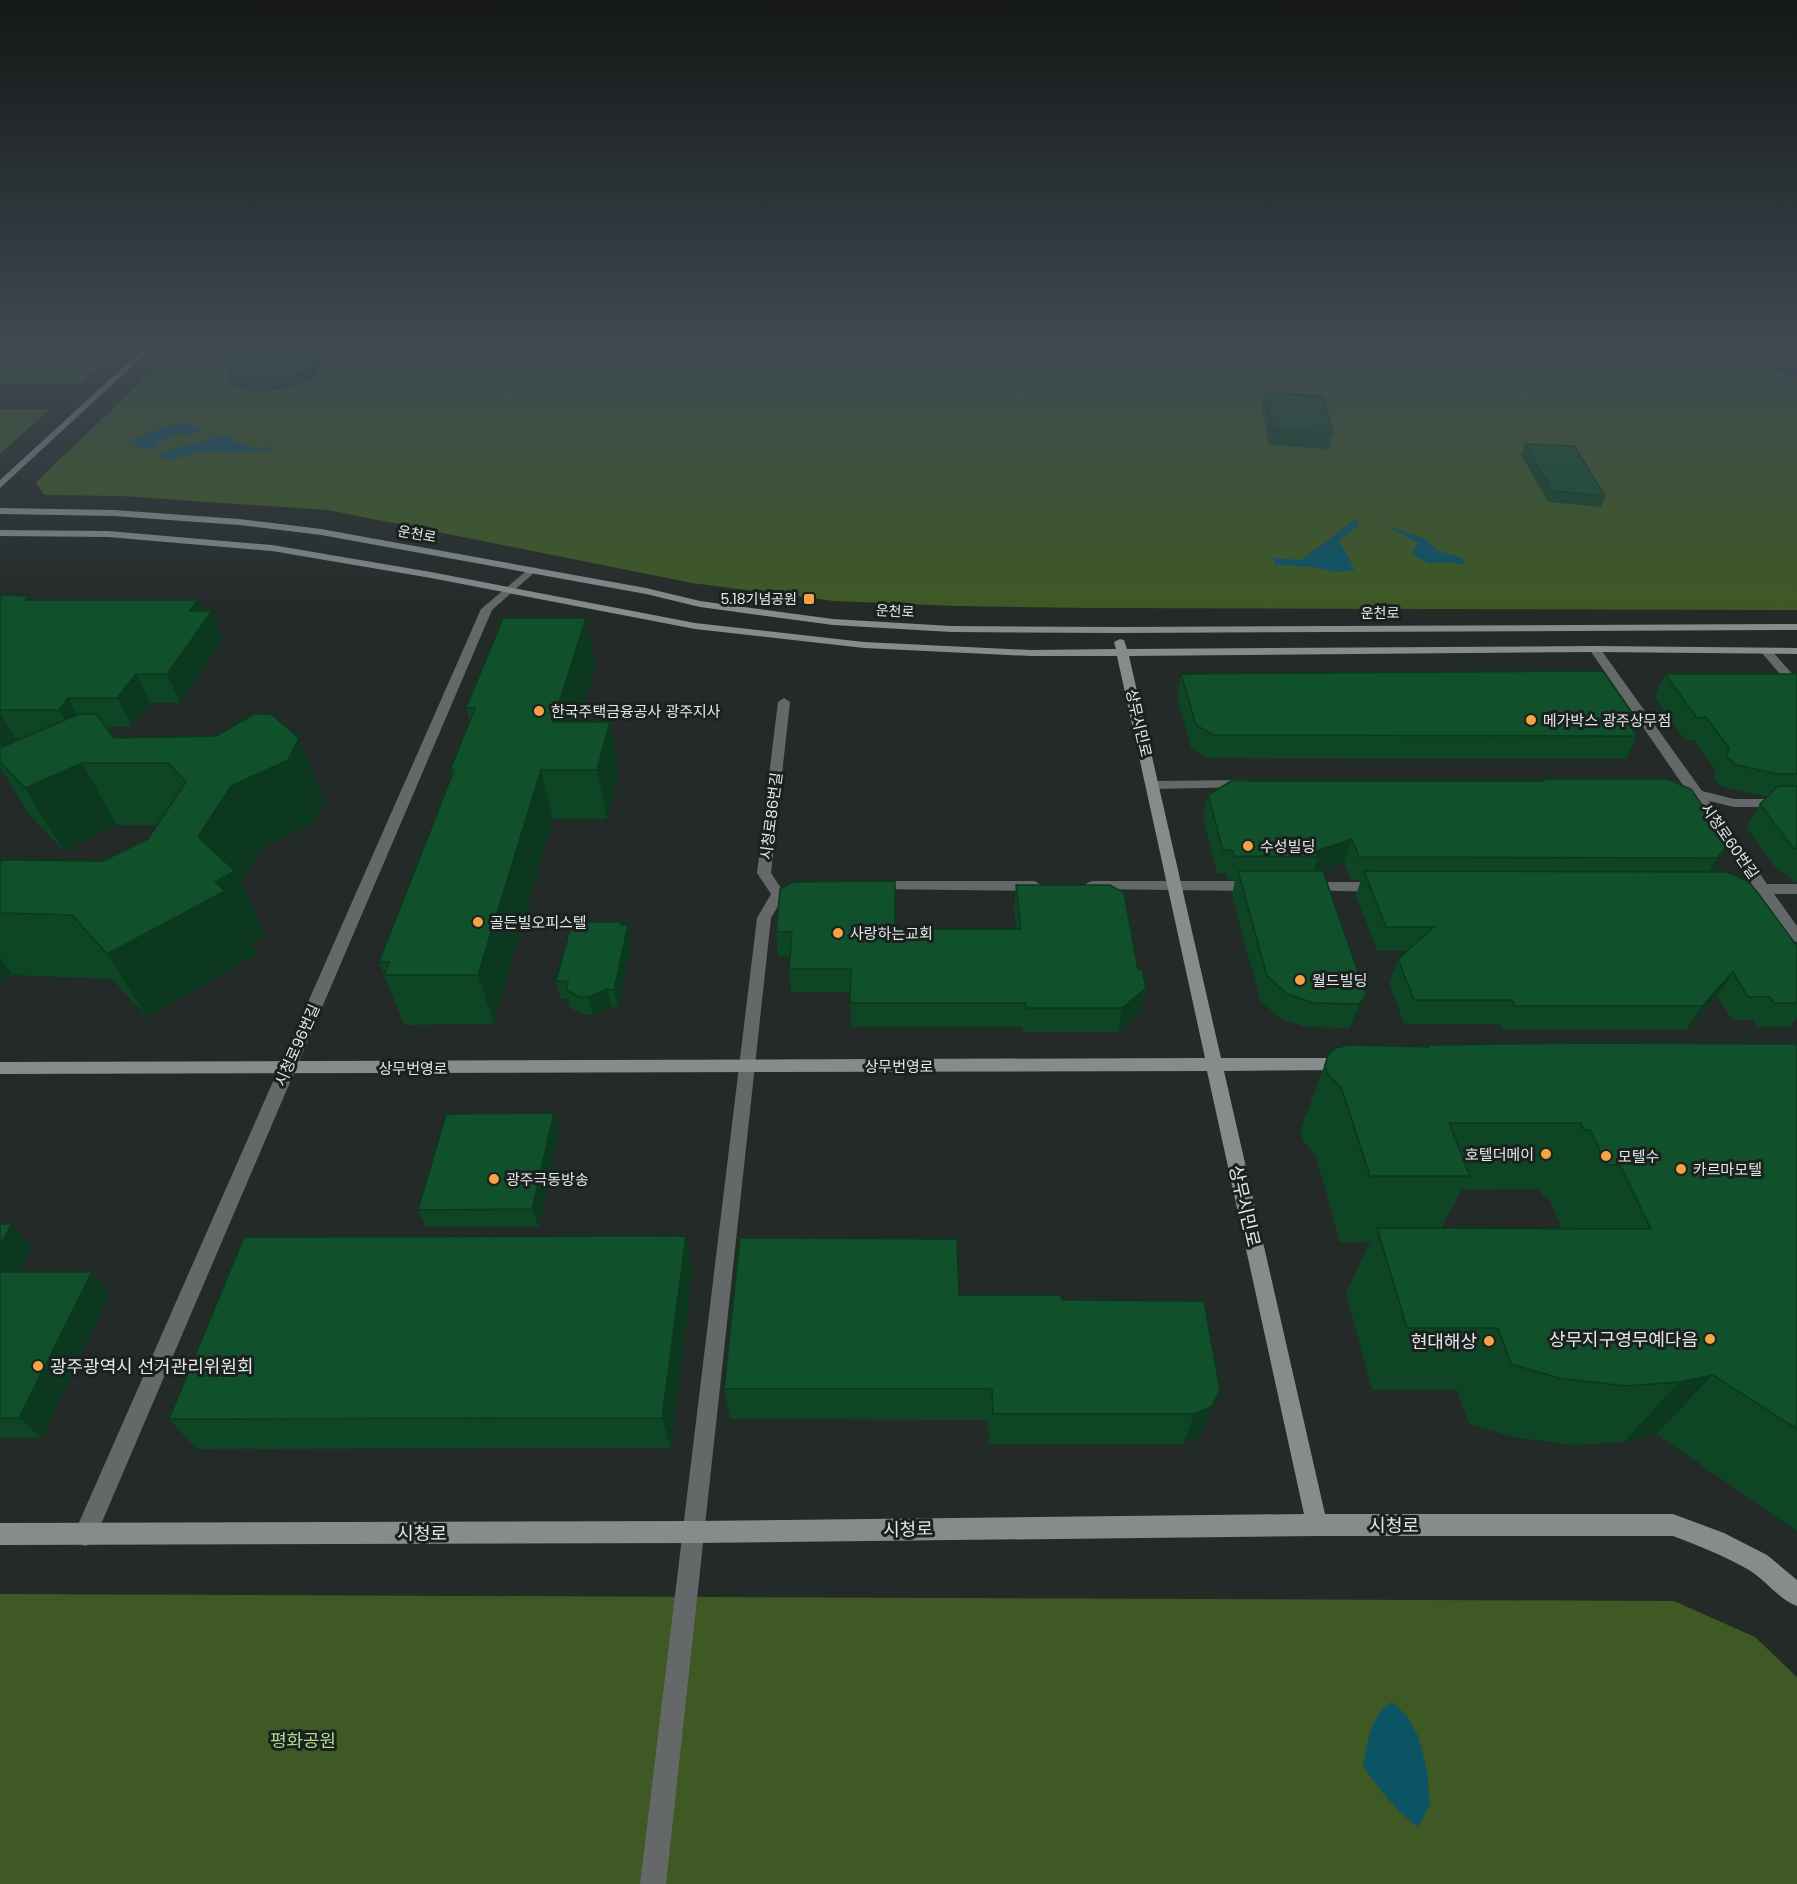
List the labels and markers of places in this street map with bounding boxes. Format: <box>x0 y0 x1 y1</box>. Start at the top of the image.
place label: 5.18기념공원 <box>720 589 797 609</box>
marker: 5.18기념공원 <box>802 592 816 606</box>
place label: 한국주택금융공사 광주지사 <box>551 701 721 722</box>
marker: 한국주택금융공사 광주지사 <box>532 704 546 718</box>
place label: 메가박스 광주상무점 <box>1543 710 1671 731</box>
marker: 메가박스 광주상무점 <box>1524 713 1538 727</box>
place label: 수성빌딩 <box>1260 836 1315 857</box>
marker: 수성빌딩 <box>1241 839 1255 853</box>
place label: 골든빌오피스텔 <box>490 912 587 933</box>
marker: 골든빌오피스텔 <box>471 915 485 929</box>
place label: 사랑하는교회 <box>850 923 933 944</box>
marker: 사랑하는교회 <box>831 926 845 940</box>
place label: 월드빌딩 <box>1312 970 1367 991</box>
marker: 월드빌딩 <box>1293 973 1307 987</box>
place label: 호텔더메이 <box>1465 1144 1534 1165</box>
place label: 모텔수 <box>1618 1146 1659 1167</box>
marker: 호텔더메이 <box>1539 1147 1553 1161</box>
marker: 모텔수 <box>1599 1149 1613 1163</box>
place label: 카르마모텔 <box>1693 1159 1762 1180</box>
marker: 카르마모텔 <box>1674 1162 1688 1176</box>
place label: 광주극동방송 <box>506 1169 589 1190</box>
marker: 광주극동방송 <box>487 1172 501 1186</box>
place label: 상무지구영무예다음 <box>1549 1327 1698 1352</box>
place label: 현대해상 <box>1411 1329 1477 1354</box>
marker: 상무지구영무예다음 <box>1703 1332 1717 1346</box>
marker: 현대해상 <box>1482 1334 1496 1348</box>
place label: 광주광역시 선거관리위원회 <box>50 1354 254 1379</box>
marker: 광주광역시 선거관리위원회 <box>31 1359 45 1373</box>

